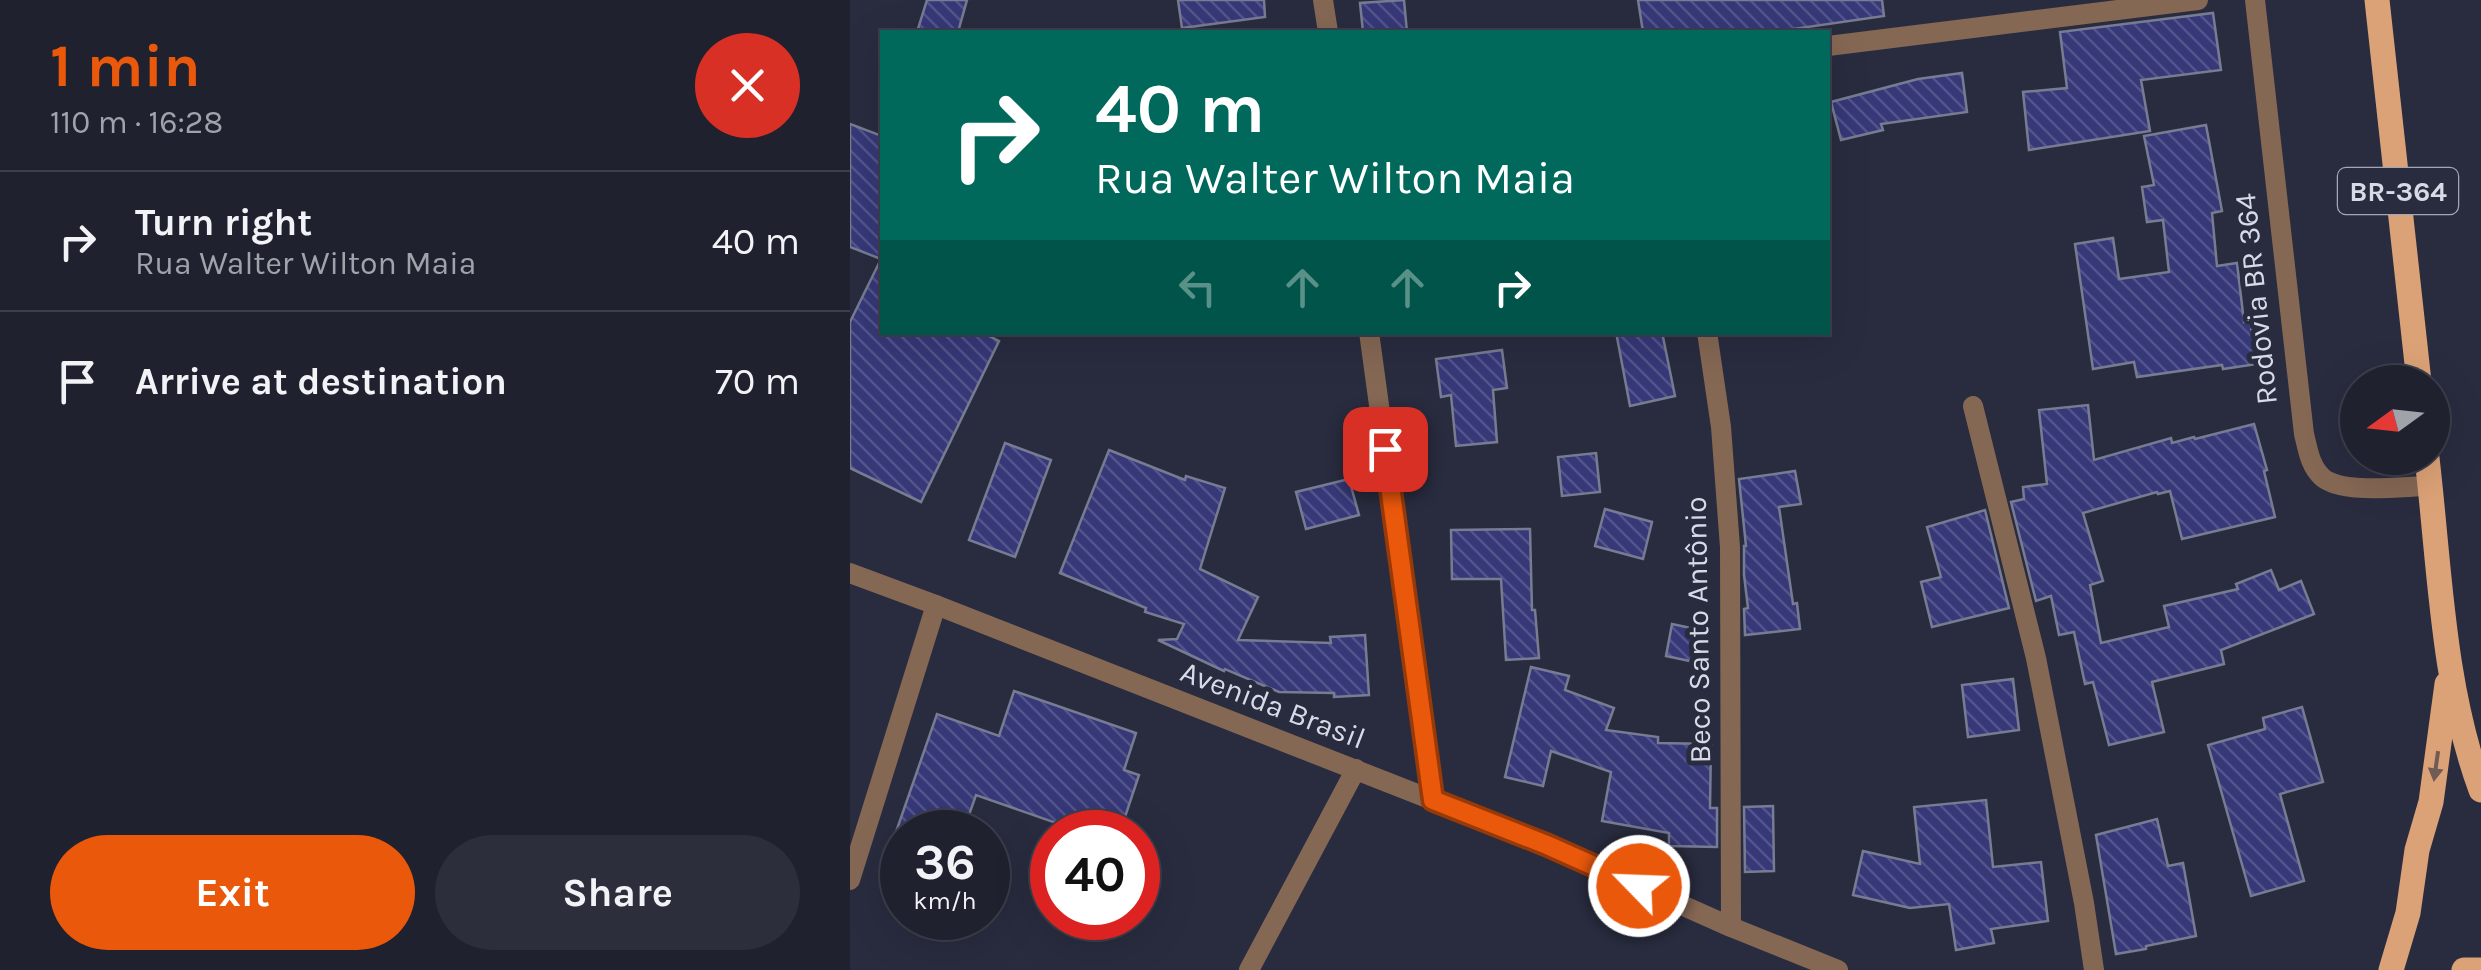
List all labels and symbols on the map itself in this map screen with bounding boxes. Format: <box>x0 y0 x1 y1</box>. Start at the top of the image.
road number: BR-364 <box>2338 168 2458 214</box>
street label: Rodovia BR 364 <box>2227 191 2285 406</box>
north arrow <box>2340 365 2450 475</box>
pin <box>1343 407 1428 492</box>
street label: Beco Santo Antônio <box>1678 496 1718 764</box>
street label: Avenida Brasil <box>1176 653 1370 757</box>
one-way arrow <box>2428 750 2444 782</box>
speed limit sign: 40 <box>1030 810 1160 940</box>
position arrow <box>1587 834 1691 938</box>

